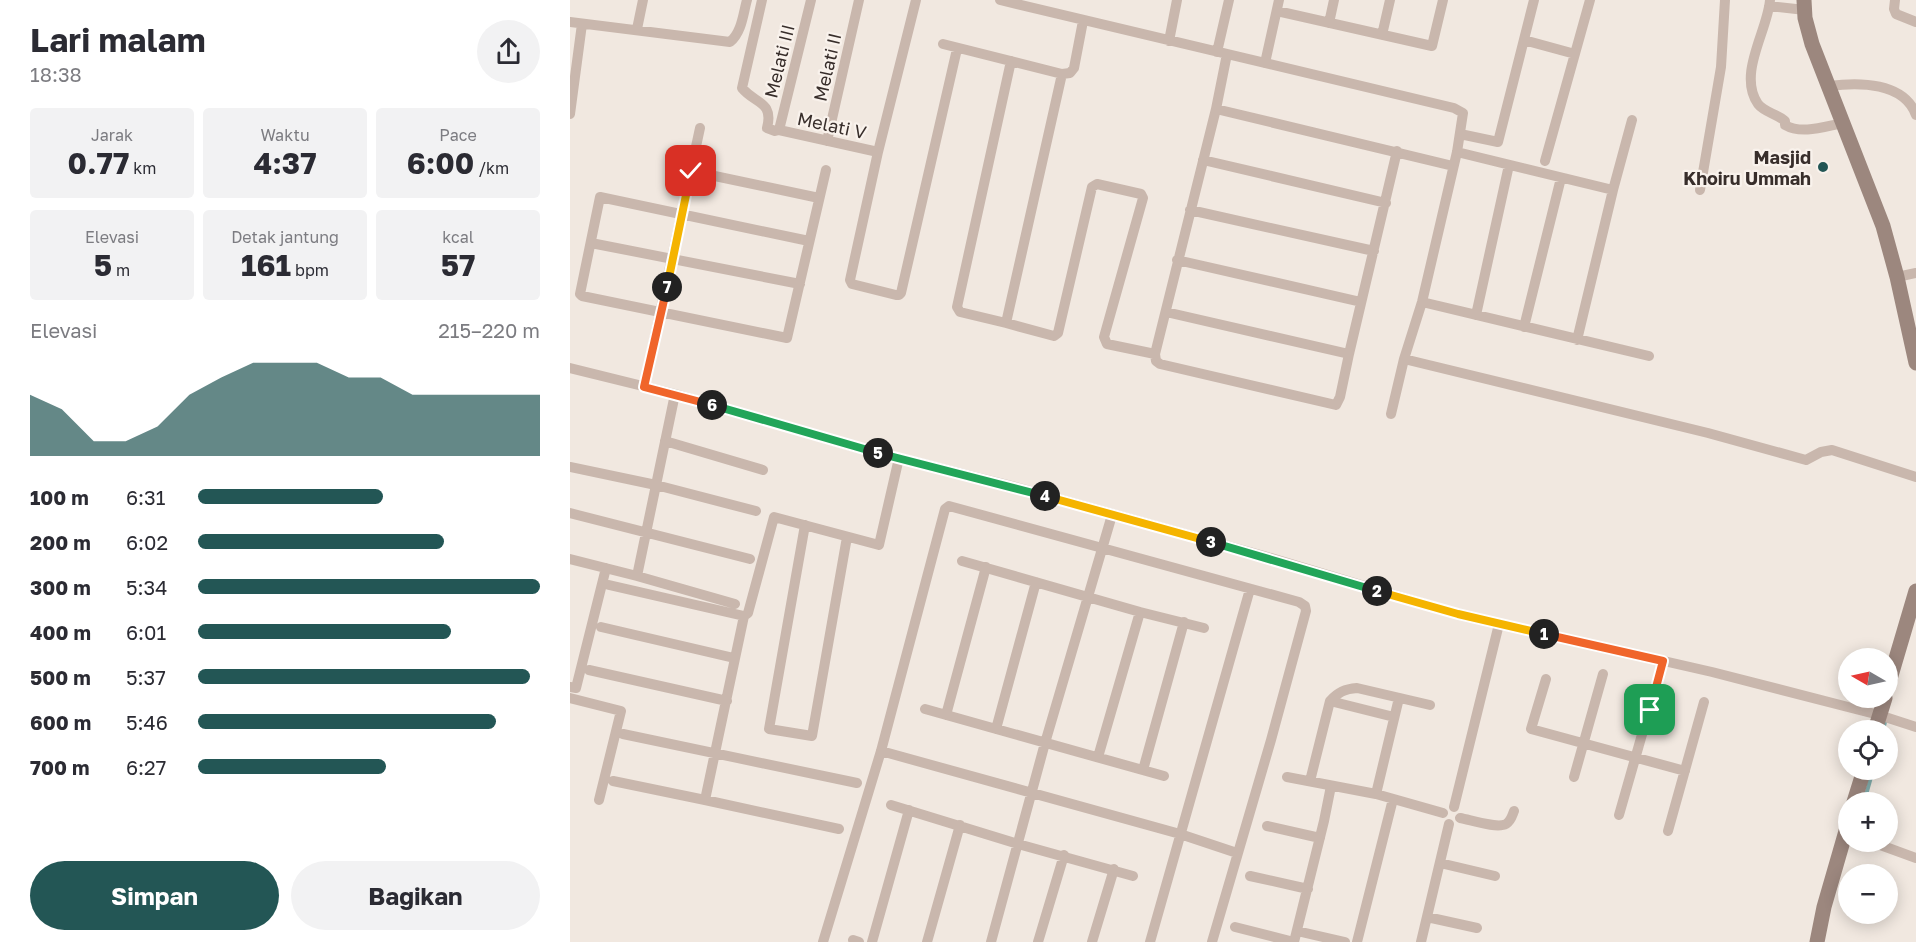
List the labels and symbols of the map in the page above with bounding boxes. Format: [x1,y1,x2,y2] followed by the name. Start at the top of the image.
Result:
[759,22,799,100] street label: Melati III
[808,31,846,103] street label: Melati II
[795,107,869,143] street label: Melati V
[665,145,716,196] pin
[1683,146,1811,189] place label: Masjid Khoiru Ummah
[1816,160,1830,174] marker: Masjid Khoiru Ummah
[652,272,682,302] pin: 7
[697,390,727,420] pin: 6
[863,438,893,468] pin: 5
[1030,481,1060,511] pin: 4
[1196,527,1226,557] pin: 3
[1362,576,1392,606] pin: 2
[1529,619,1559,649] pin: 1
[1838,648,1898,708] north arrow
[1624,684,1675,735] pin

